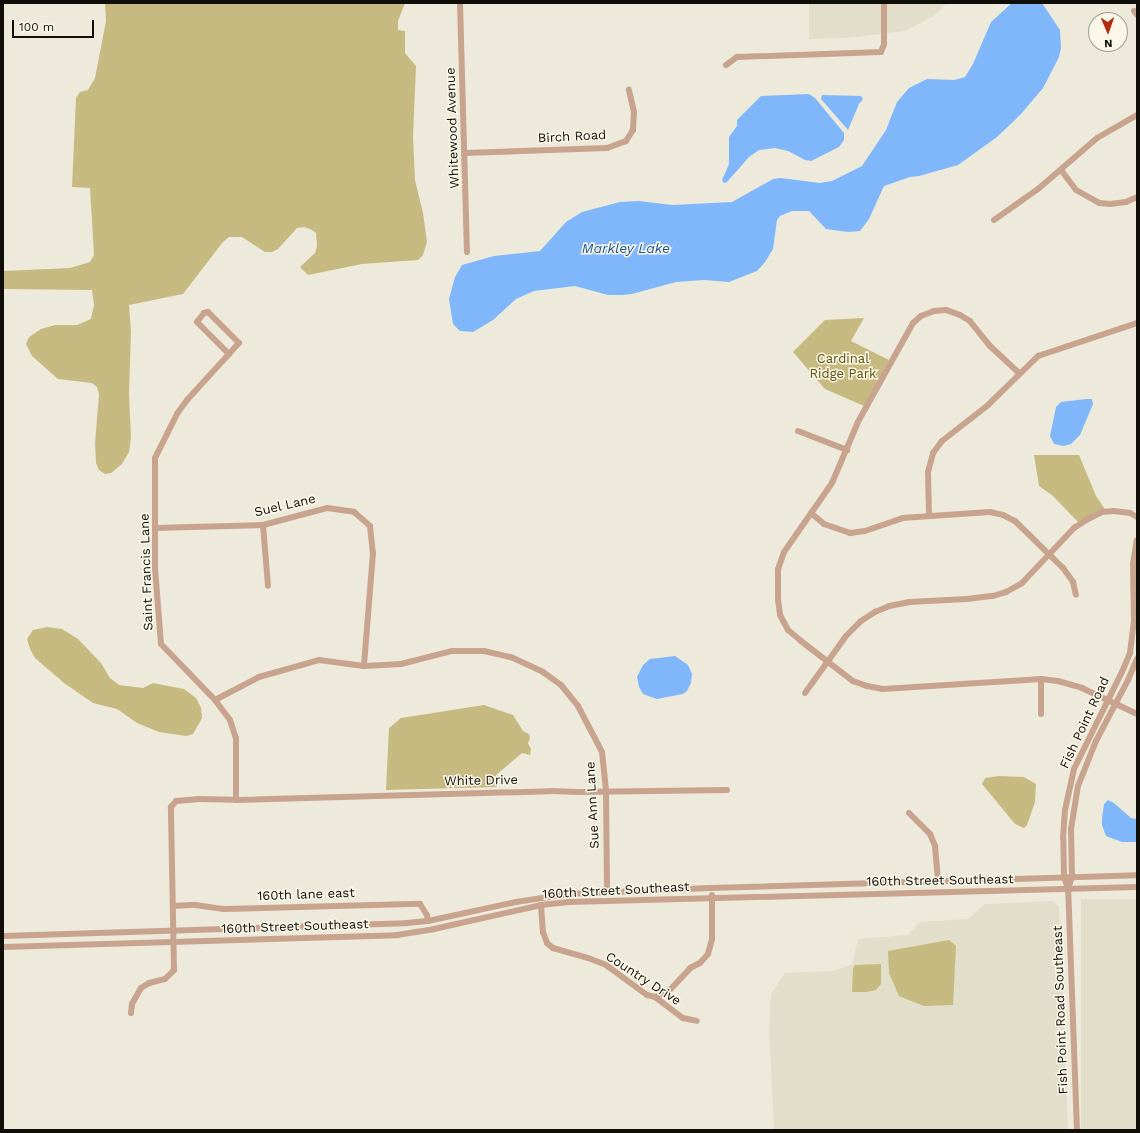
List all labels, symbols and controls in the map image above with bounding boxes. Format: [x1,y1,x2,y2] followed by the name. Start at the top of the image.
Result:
[14,12,96,38] scale bar
[1088,12,1128,52] north arrow
[19,20,54,34] text: 100 m
[1104,37,1113,50] text: N
[443,67,463,189] street label: Whitewood Avenue
[537,127,607,147] street label: Birch Road
[582,240,670,256] water label: Markley Lake
[809,352,877,383] park label: Cardinal Ridge Park
[253,491,317,521] street label: Suel Lane
[137,513,157,631] street label: Saint Francis Lane
[1057,675,1113,771] street label: Fish Point Road
[583,761,603,849] street label: Sue Ann Lane
[444,773,518,789] street label: White Drive
[866,872,1014,890] street label: 160th Street Southeast
[542,879,690,903] street label: 160th Street Southeast
[257,886,355,904] street label: 160th lane east
[221,917,369,937] street label: 160th Street Southeast
[1050,925,1072,1095] street label: Fish Point Road Southeast
[602,949,684,1009] street label: Country Drive

